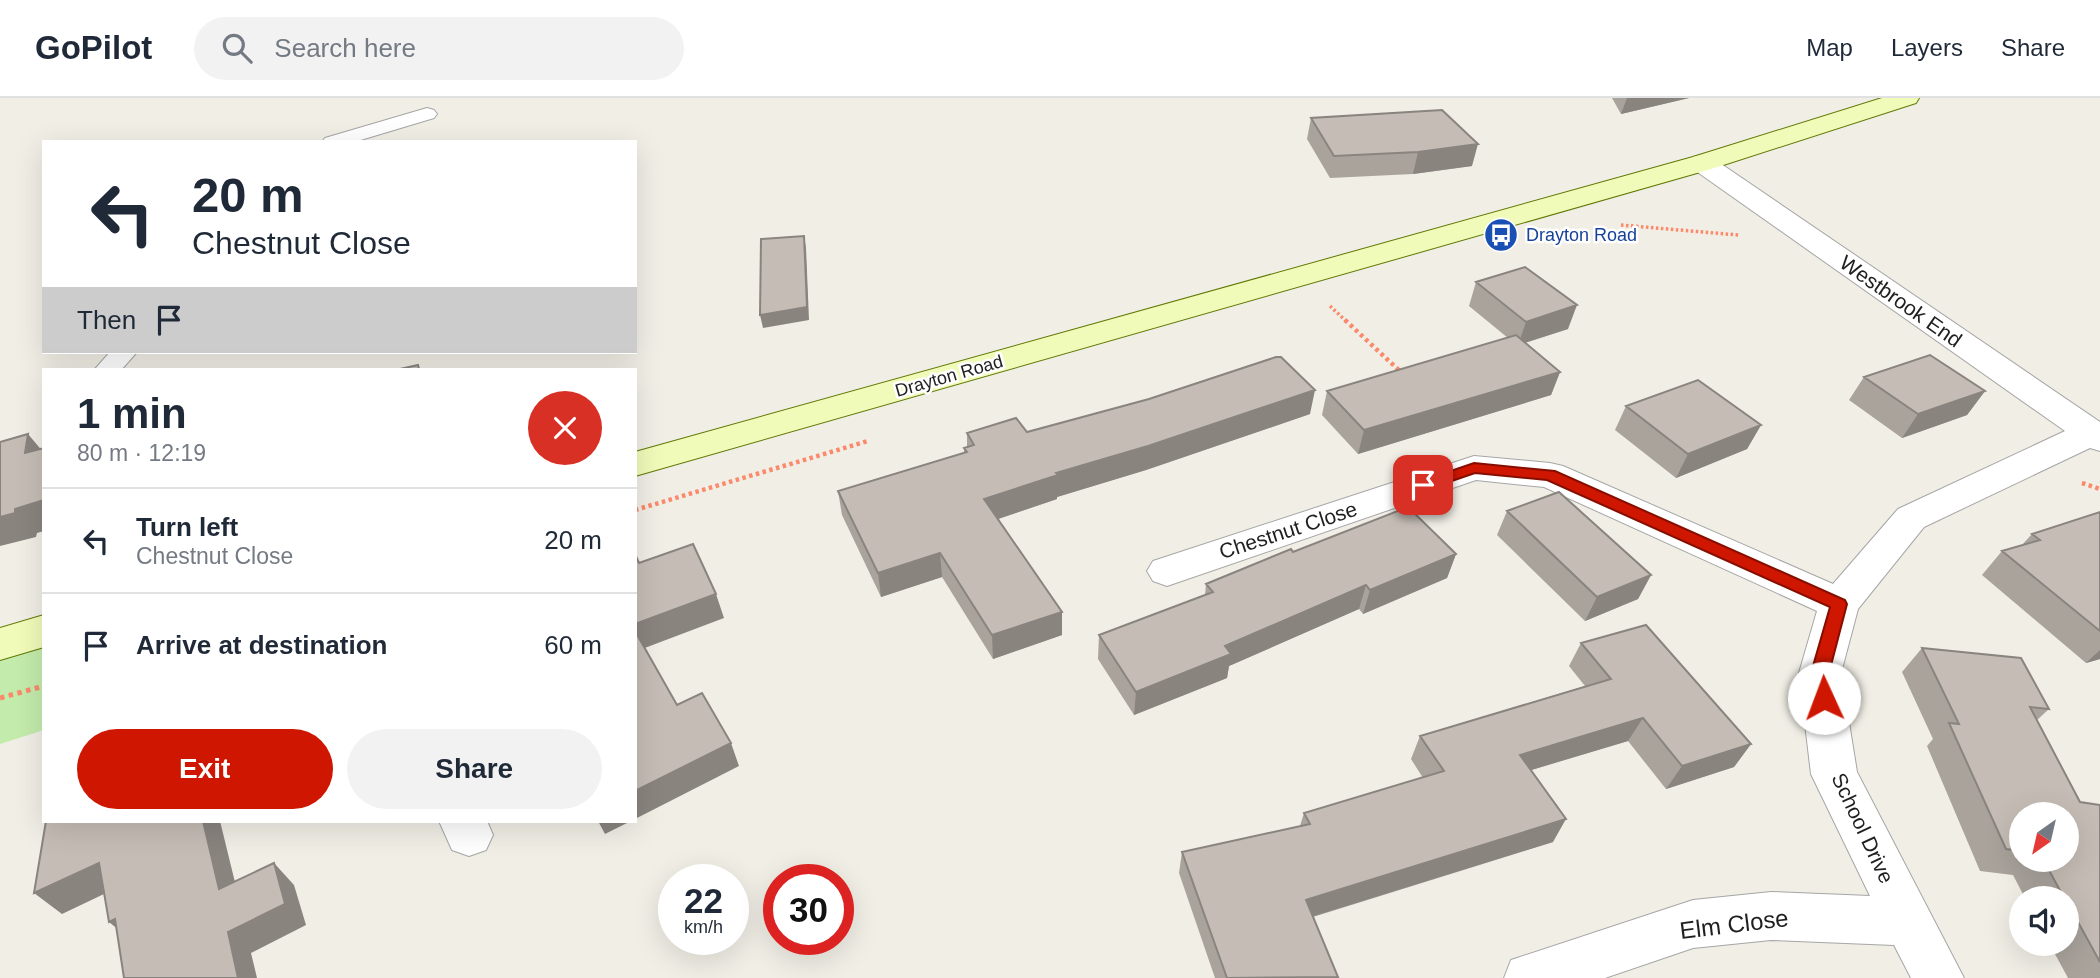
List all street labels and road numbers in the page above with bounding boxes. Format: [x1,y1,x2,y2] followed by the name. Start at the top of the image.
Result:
[1836,251,1966,351] street label: Westbrook End
[893,351,1005,401] street label: Drayton Road
[1216,497,1360,563] street label: Chestnut Close
[1827,769,1899,887] street label: School Drive
[1678,904,1790,944] street label: Elm Close

